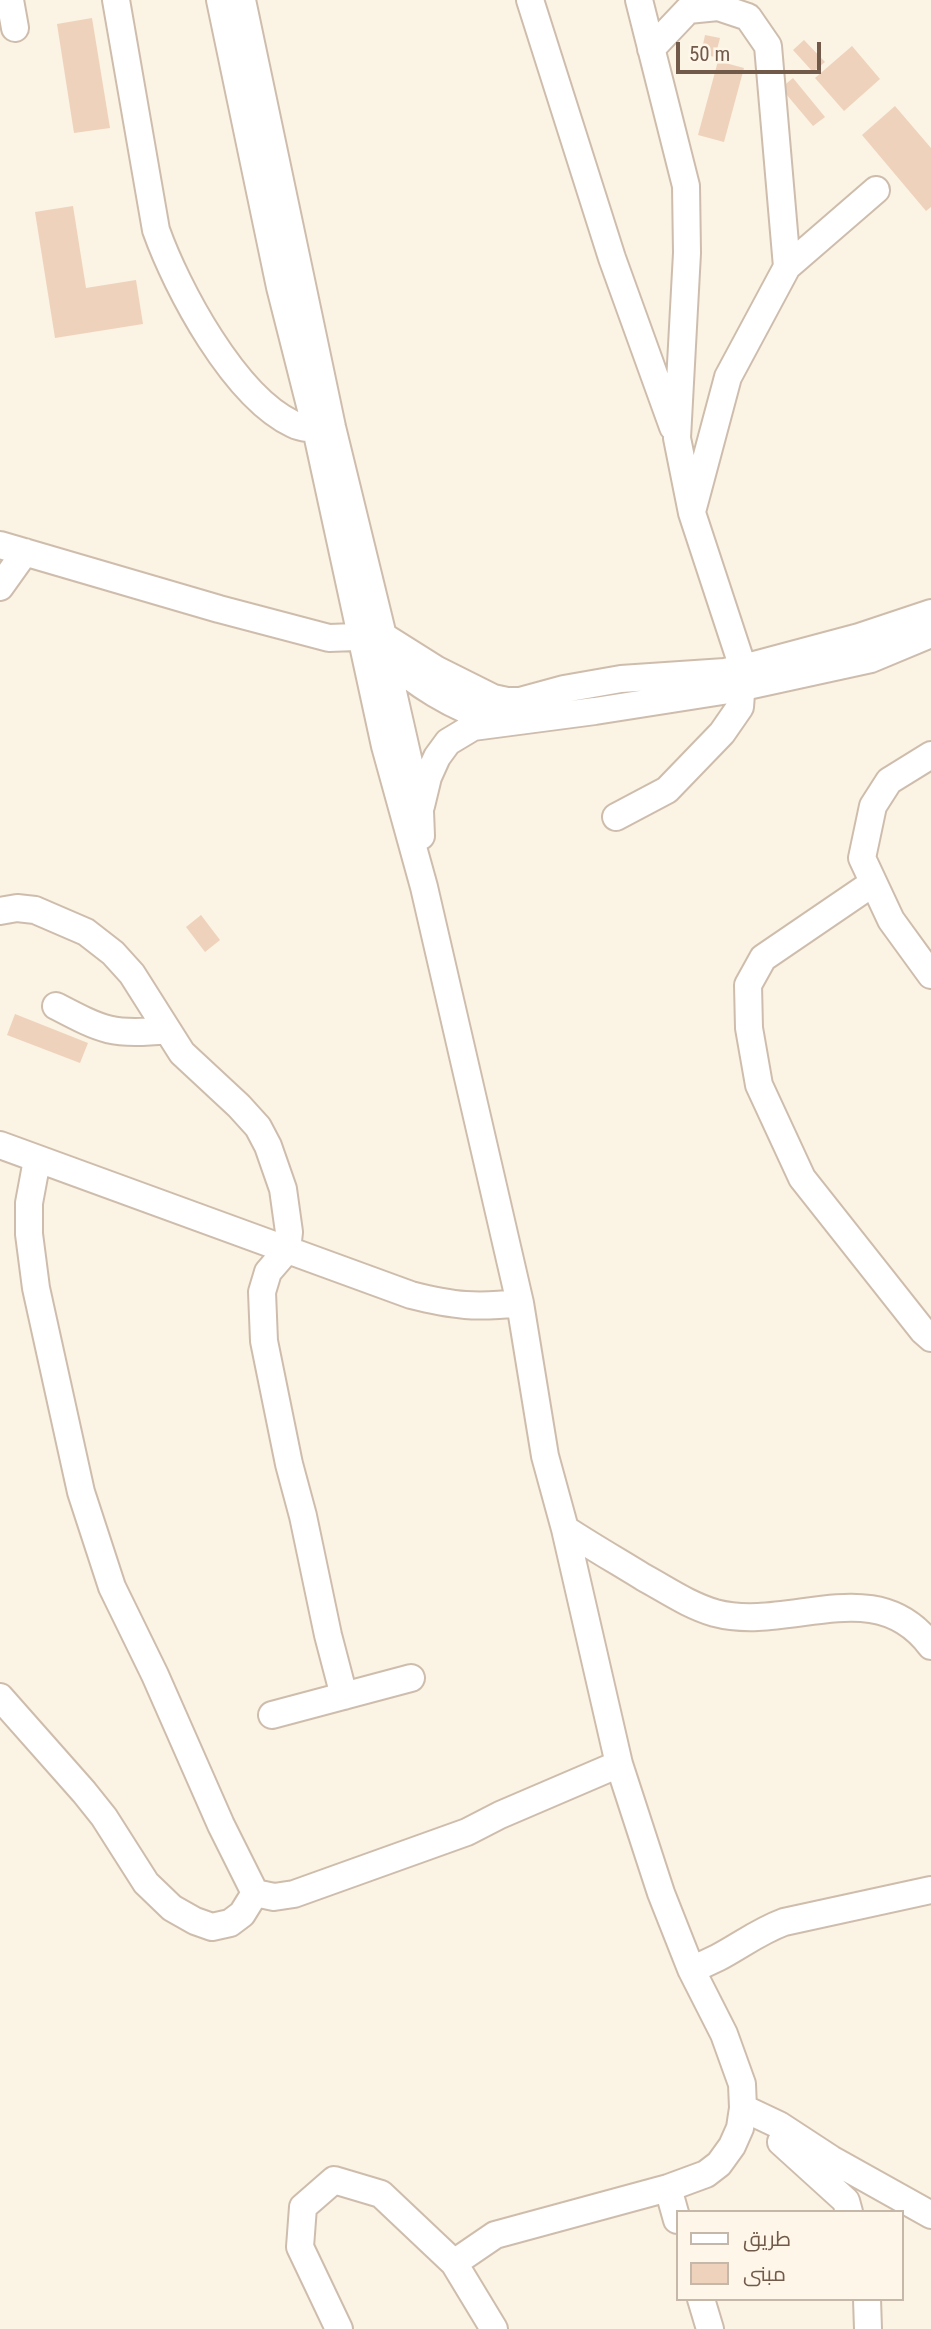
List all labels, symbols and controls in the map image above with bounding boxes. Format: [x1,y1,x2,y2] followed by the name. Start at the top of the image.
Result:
[679,28,824,72] scale bar
[689,42,730,66] text: 50 m
[676,2210,903,2301] legend
[743,2227,791,2251] text: طريق
[743,2262,786,2286] text: مبنى

